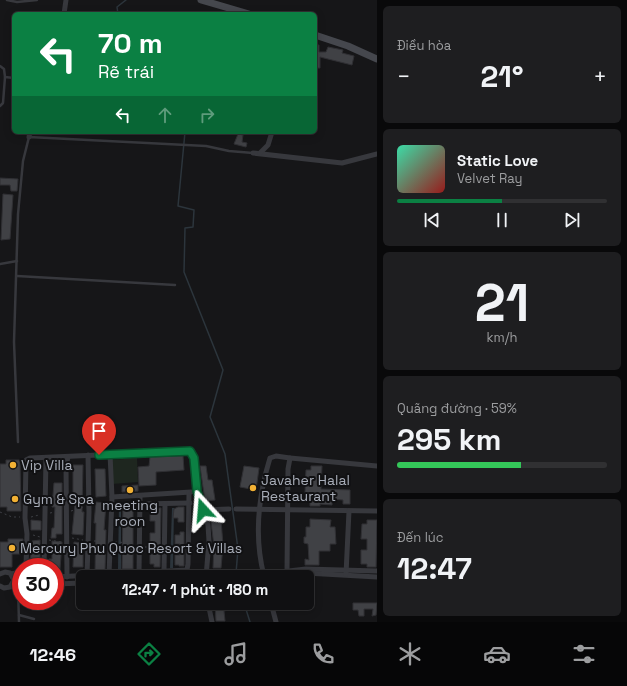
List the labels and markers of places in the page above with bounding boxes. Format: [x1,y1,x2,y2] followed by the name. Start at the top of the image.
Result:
[82,414,116,455] pin
[21,456,73,474] place label: Vip Villa
[8,460,18,470] marker: Vip Villa
[261,471,350,505] place label: Javaher Halal Restaurant
[248,483,258,493] marker: Javaher Halal Restaurant
[125,485,135,495] marker: meeting roon
[23,490,94,508] place label: Gym & Spa
[10,494,20,504] marker: Gym & Spa
[102,496,158,530] place label: meeting roon
[20,539,242,557] place label: Mercury Phu Quoc Resort & Villas
[7,543,17,553] marker: Mercury Phu Quoc Resort & Villas

